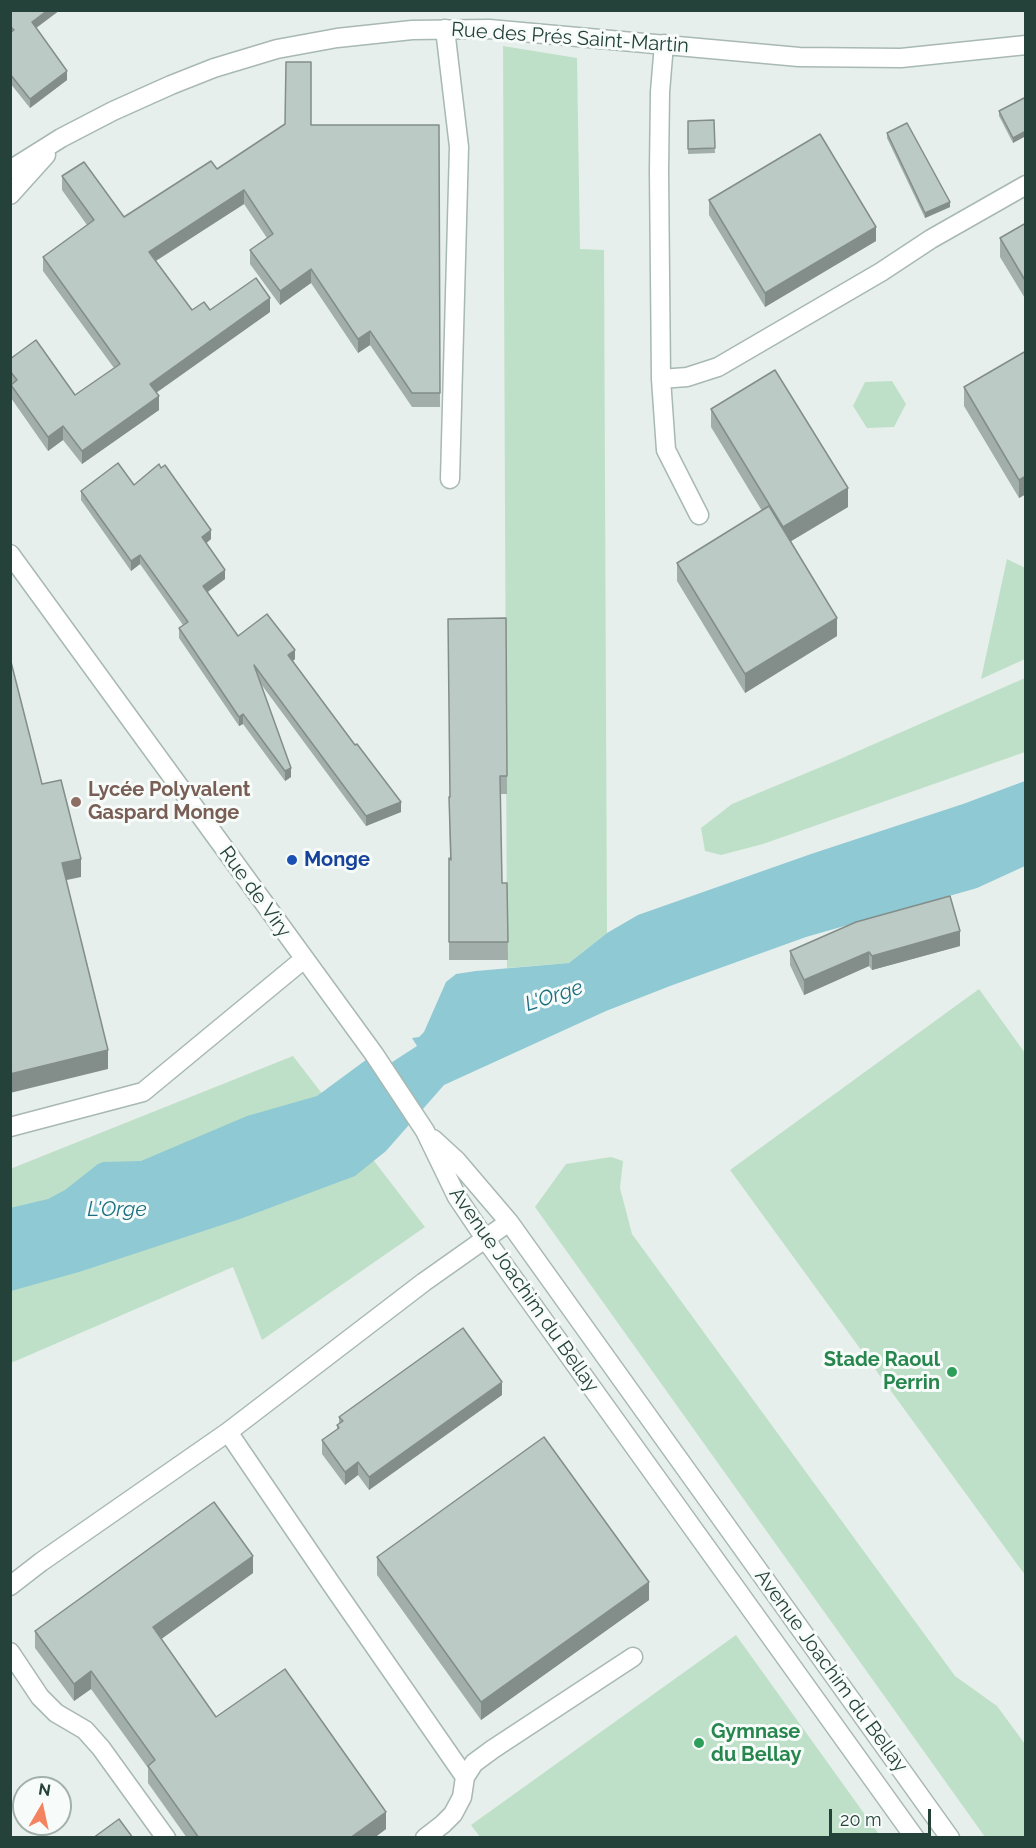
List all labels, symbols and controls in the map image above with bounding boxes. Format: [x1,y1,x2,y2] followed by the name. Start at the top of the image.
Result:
[450,18,690,58] street label: Rue des Prés Saint-Martin
[88,778,250,825] place label: Lycée Polyvalent Gaspard Monge
[69,795,83,809] marker: Lycée Polyvalent Gaspard Monge
[214,842,296,942] street label: Rue de Viry
[304,848,370,872] place label: Monge
[285,853,299,867] marker: Monge
[522,975,586,1017] water label: L'Orge
[444,1183,604,1397] street label: Avenue Joachim du Bellay
[87,1197,147,1223] water label: L'Orge
[824,1348,940,1395] place label: Stade Raoul Perrin
[945,1365,959,1379] marker: Stade Raoul Perrin
[749,1565,913,1777] street label: Avenue Joachim du Bellay
[711,1720,801,1767] place label: Gymnase du Bellay
[692,1736,706,1750] marker: Gymnase du Bellay
[12,1776,72,1836] north arrow
[37,1779,52,1800] text: N
[832,1797,934,1835] scale bar
[840,1809,882,1830] text: 20 m

